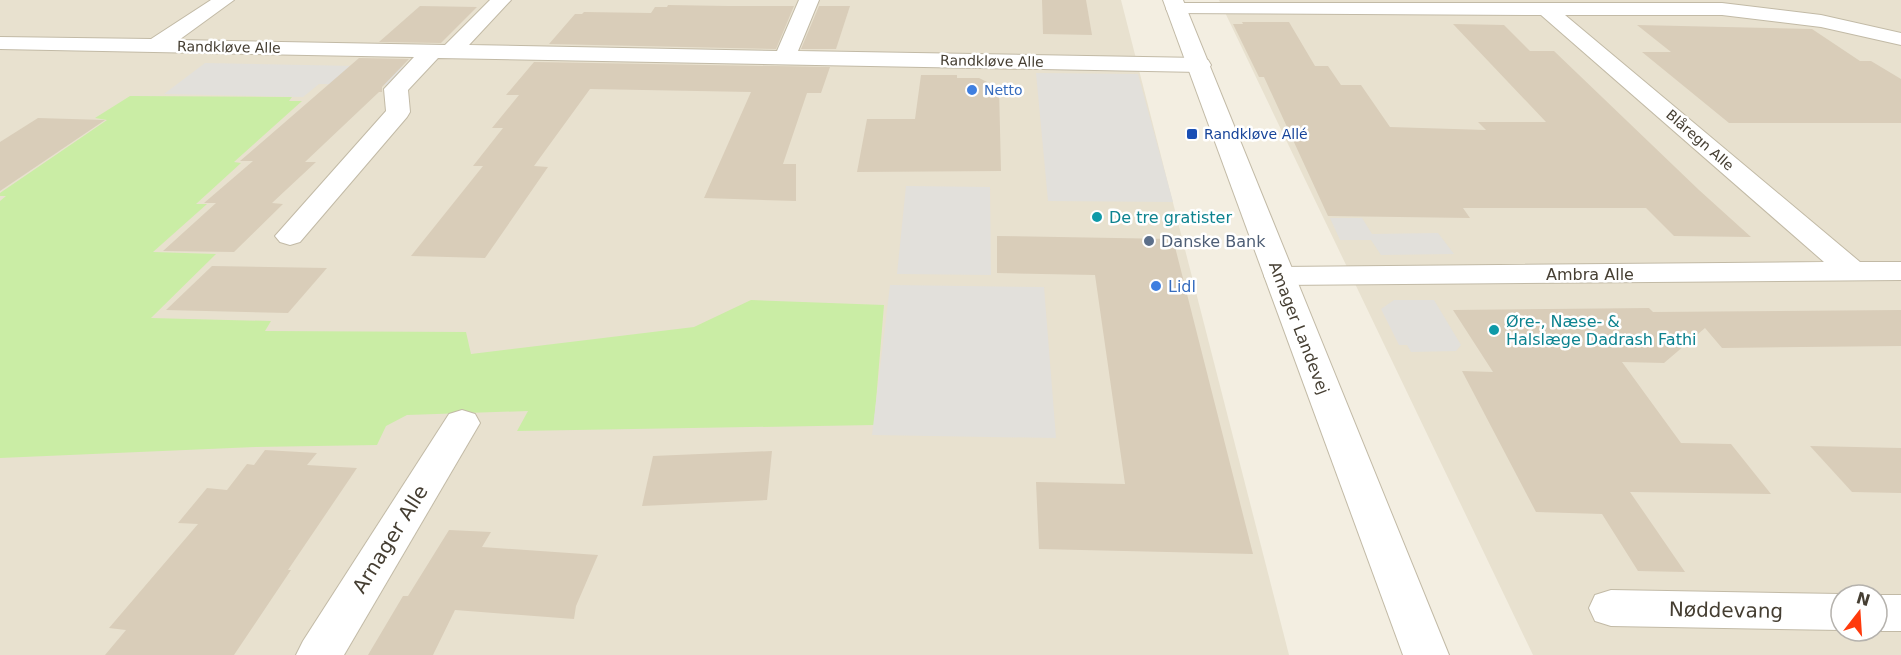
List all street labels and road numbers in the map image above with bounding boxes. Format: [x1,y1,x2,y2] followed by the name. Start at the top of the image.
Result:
[177,38,281,56] street label: Randkløve Alle
[940,52,1044,70] street label: Randkløve Alle
[1663,106,1737,174] street label: Blåregn Alle
[1265,259,1333,397] street label: Amager Landevej
[1546,265,1634,284] street label: Ambra Alle
[347,480,433,598] street label: Arnager Alle
[1669,597,1783,623] street label: Nøddevang

